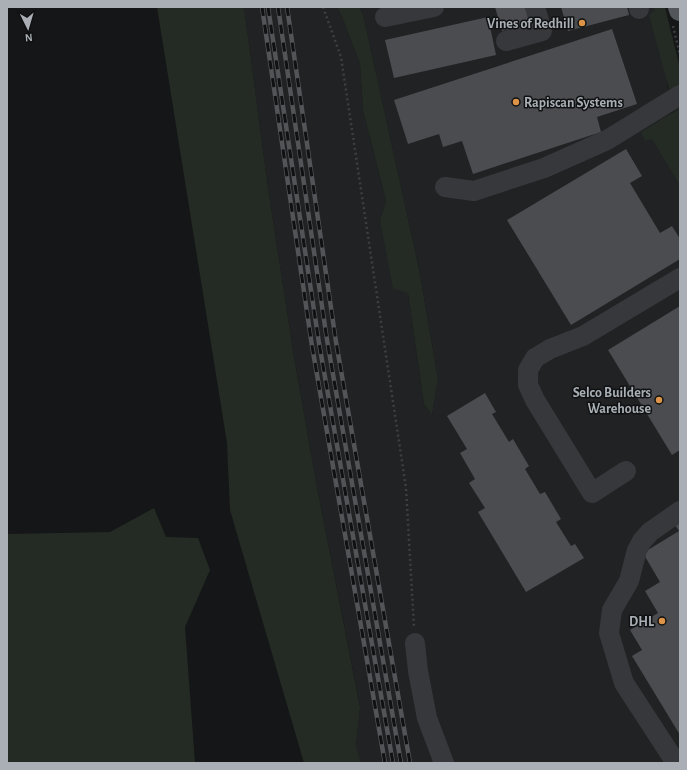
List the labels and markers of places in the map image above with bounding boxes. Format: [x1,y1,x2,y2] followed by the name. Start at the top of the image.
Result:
[487,17,574,31] place label: Vines of Redhill
[577,18,587,28] marker: Vines of Redhill
[524,96,623,110] place label: Rapiscan Systems
[511,97,521,107] marker: Rapiscan Systems
[573,386,651,416] place label: Selco Builders Warehouse
[654,395,664,405] marker: Selco Builders Warehouse
[629,615,655,629] place label: DHL
[657,616,667,626] marker: DHL

